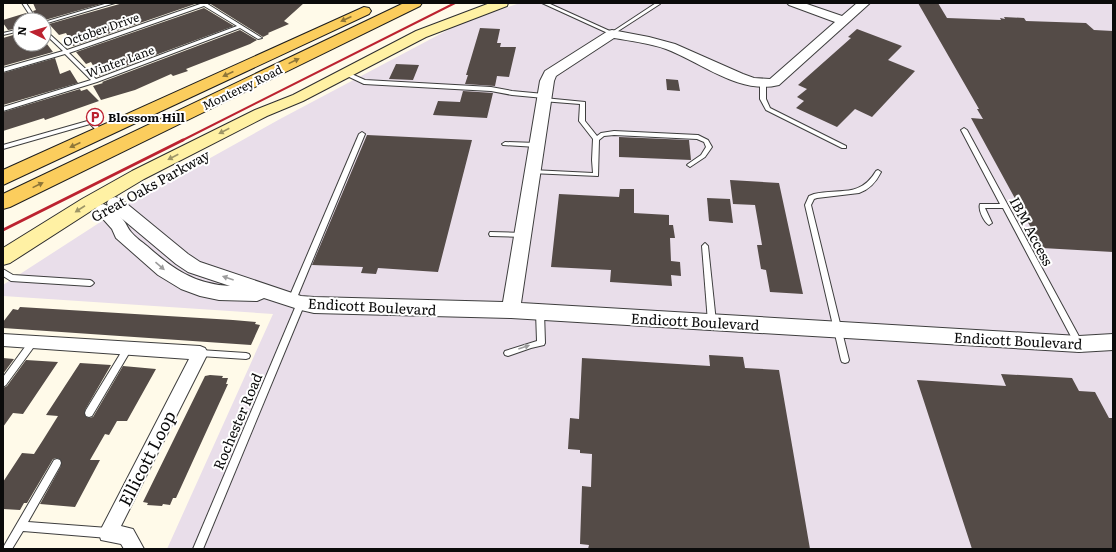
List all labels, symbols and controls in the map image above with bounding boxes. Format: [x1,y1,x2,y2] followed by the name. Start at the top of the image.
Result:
[60,8,142,50] street label: October Drive
[12,12,52,52] north arrow
[340,16,352,22] one-way arrow
[13,26,29,36] text: N
[83,40,157,82] street label: Winter Lane
[288,58,300,64] one-way arrow
[199,60,286,114] street label: Monterey Road
[222,71,234,77] one-way arrow
[85,107,105,127] parking icon: Blossom Hill
[108,108,185,126] place label: Blossom Hill
[218,128,230,135] one-way arrow
[70,142,81,148] one-way arrow
[87,144,214,226] street label: Great Oaks Parkway
[168,154,179,161] one-way arrow
[32,182,44,188] one-way arrow
[1005,193,1059,269] street label: IBM Access
[75,205,86,213] one-way arrow
[154,262,165,271] one-way arrow
[222,275,234,281] one-way arrow
[307,293,437,319] street label: Endicott Boulevard
[630,308,760,334] street label: Endicott Boulevard
[953,327,1083,353] street label: Endicott Boulevard
[519,344,531,350] one-way arrow
[208,369,267,472] street label: Rochester Road
[111,406,181,510] street label: Ellicott Loop

